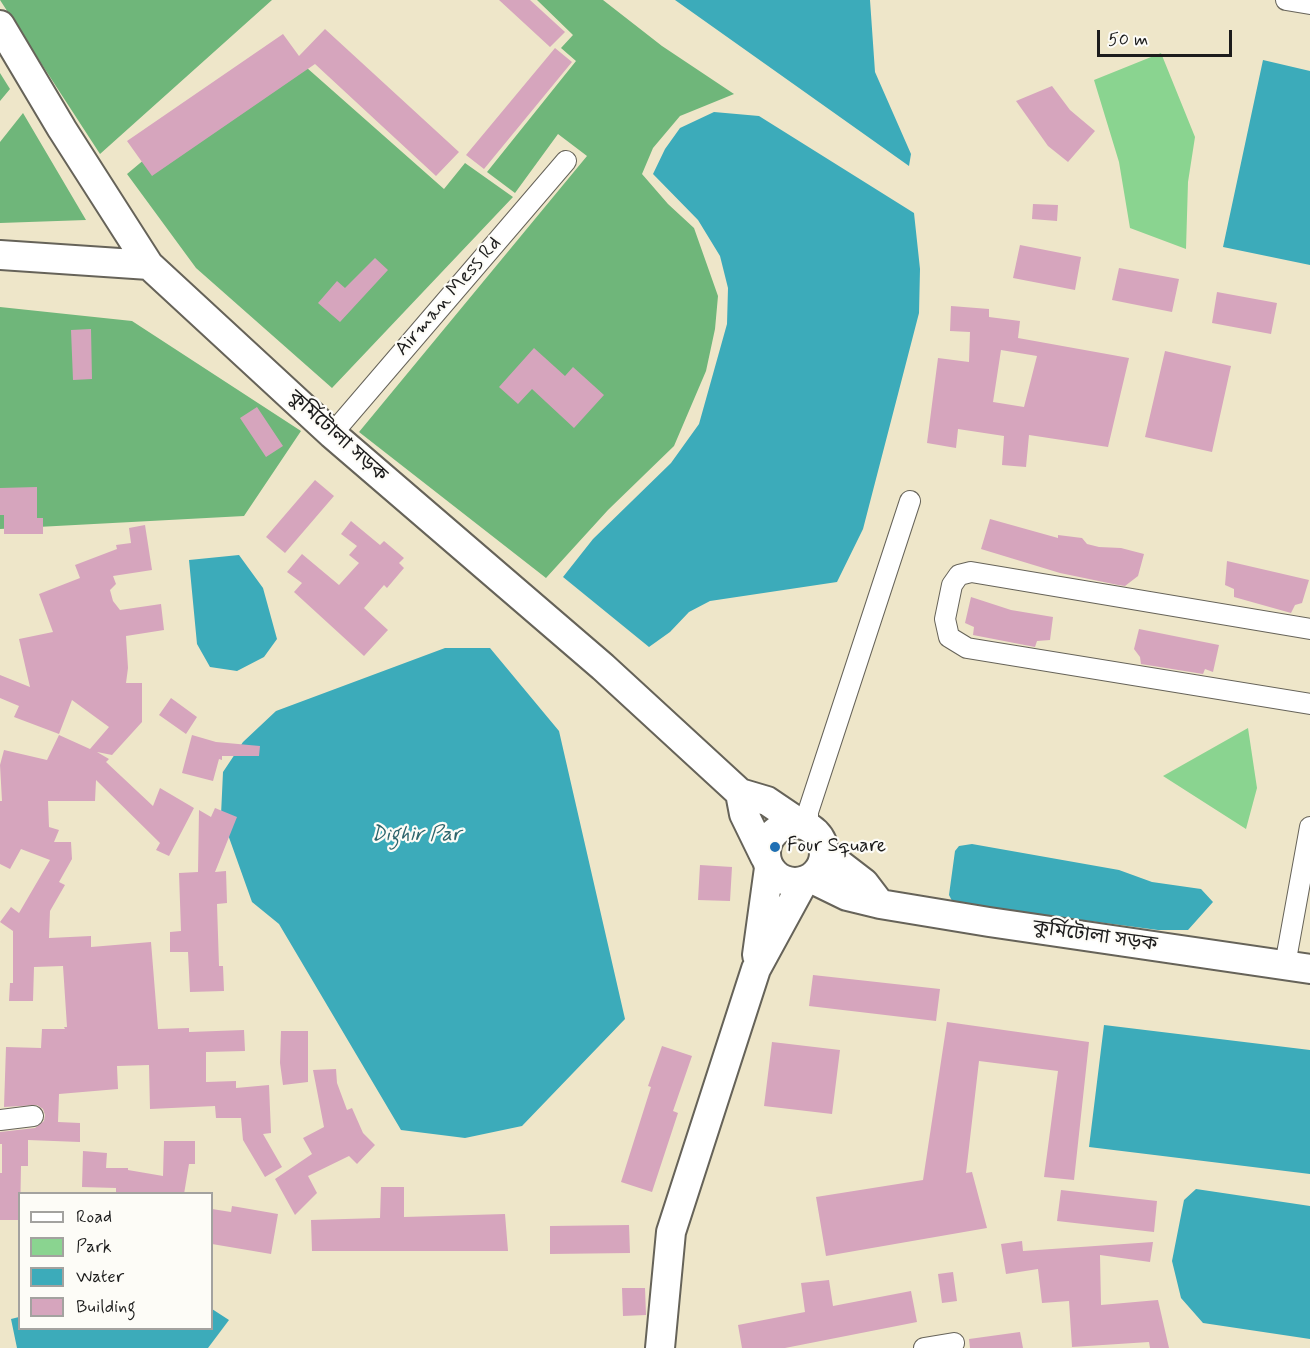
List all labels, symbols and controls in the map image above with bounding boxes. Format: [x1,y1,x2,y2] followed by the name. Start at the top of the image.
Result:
[1100,18,1235,56] scale bar
[1108,28,1148,52] text: 50 m
[391,233,507,361] street label: Airman Mess Rd
[282,386,392,488] street label: কুর্মিটোলা সড়ক
[371,823,461,849] water label: Dighir Par
[787,835,886,859] place label: Four Square
[768,840,782,854] marker: Four Square
[1031,916,1159,958] street label: কুর্মিটোলা সড়ক
[18,1192,213,1330] legend
[76,1205,112,1229] text: Road
[76,1235,112,1259] text: Park
[76,1265,124,1289] text: Water
[76,1295,136,1319] text: Building

